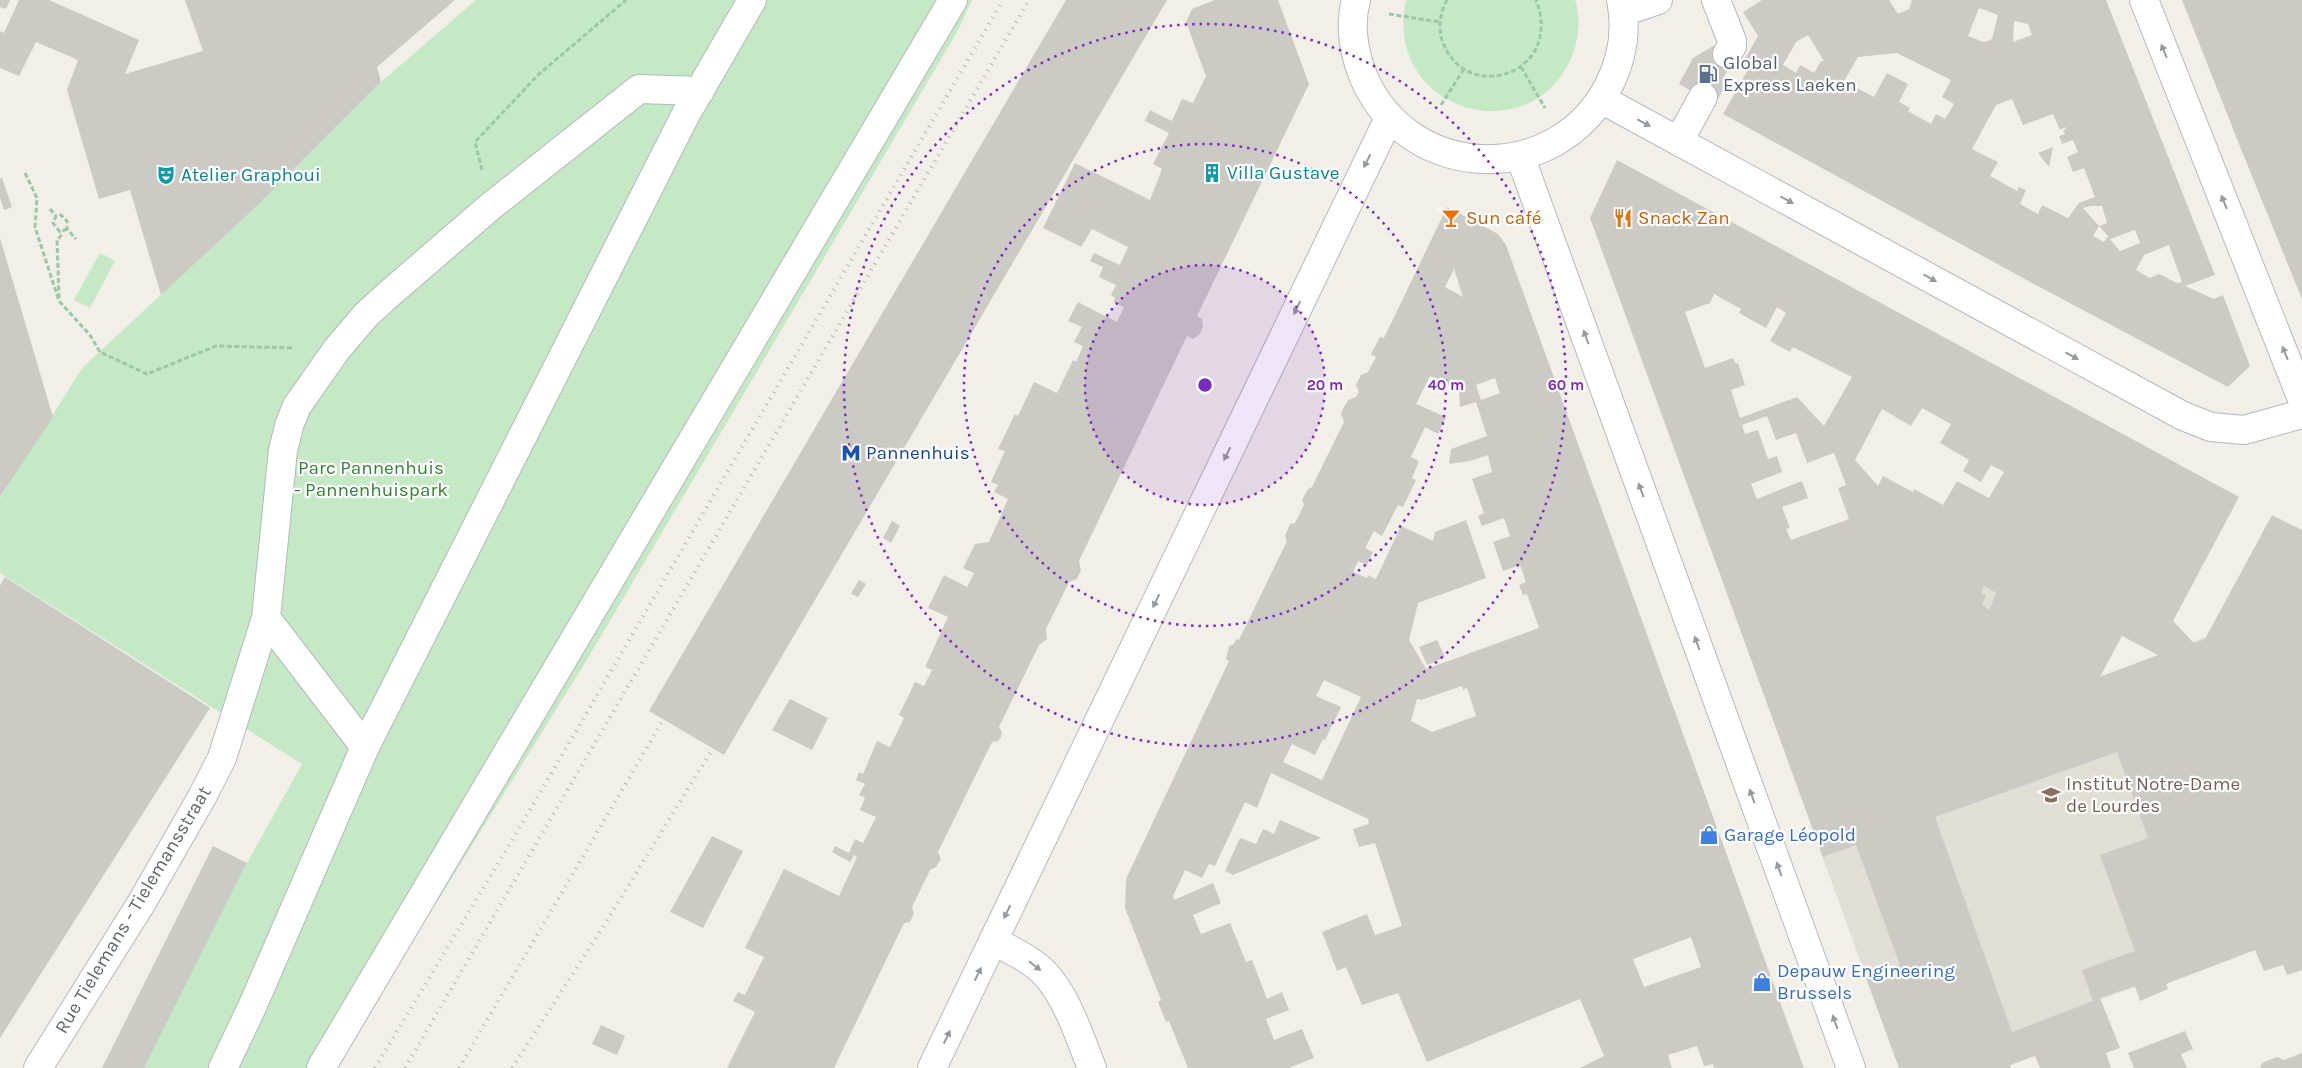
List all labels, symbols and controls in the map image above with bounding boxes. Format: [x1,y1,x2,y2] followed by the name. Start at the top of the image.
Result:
[2160,44,2168,59] one-way arrow
[1723,52,1857,96] place label: Global Express Laeken
[1697,63,1719,85] fuel station icon: Global Express Laeken
[1637,119,1651,127] one-way arrow
[1363,154,1371,168] one-way arrow
[1201,162,1223,184] building icon: Villa Gustave
[1227,162,1340,184] place label: Villa Gustave
[155,164,177,186] theatre icon: Atelier Graphoui
[181,164,321,186] place label: Atelier Graphoui
[2220,195,2228,210] one-way arrow
[1780,196,1794,205] one-way arrow
[1440,207,1462,229] bar icon: Sun café
[1466,207,1542,229] place label: Sun café
[1612,207,1634,229] restaurant icon: Snack Zan
[1638,207,1730,229] place label: Snack Zan
[1922,274,1937,282] one-way arrow
[1292,300,1301,315] one-way arrow
[1582,330,1589,345] one-way arrow
[2280,346,2288,361] one-way arrow
[2065,352,2080,360] one-way arrow
[1196,376,1214,394] centre of rings
[1307,376,1343,394] text: 20 m
[1428,376,1464,394] text: 40 m
[1548,376,1584,394] text: 60 m
[840,442,862,464] metro station icon: Pannenhuis
[866,442,970,464] place label: Pannenhuis
[1222,447,1230,461] one-way arrow
[294,457,448,501] park label: Parc Pannenhuis - Pannenhuispark
[1637,482,1645,497] one-way arrow
[1152,594,1160,608] one-way arrow
[1693,635,1701,650] one-way arrow
[2066,773,2240,817] place label: Institut Notre-Dame de Lourdes
[50,782,216,1038] street label: Rue Tielemans - Tielemansstraat
[2040,784,2062,806] school or university icon: Institut Notre-Dame de Lourdes
[1748,788,1755,803] one-way arrow
[1698,824,1720,846] shop icon: Garage Léopold
[1724,824,1856,846] place label: Garage Léopold
[1775,861,1783,876] one-way arrow
[1003,905,1011,919] one-way arrow
[1028,960,1041,971] one-way arrow
[1777,960,1955,1004] place label: Depauw Engineering Brussels
[974,966,982,981] one-way arrow
[1751,971,1773,993] shop icon: Depauw Engineering Brussels
[1831,1014,1839,1029] one-way arrow
[943,1030,951,1044] one-way arrow

